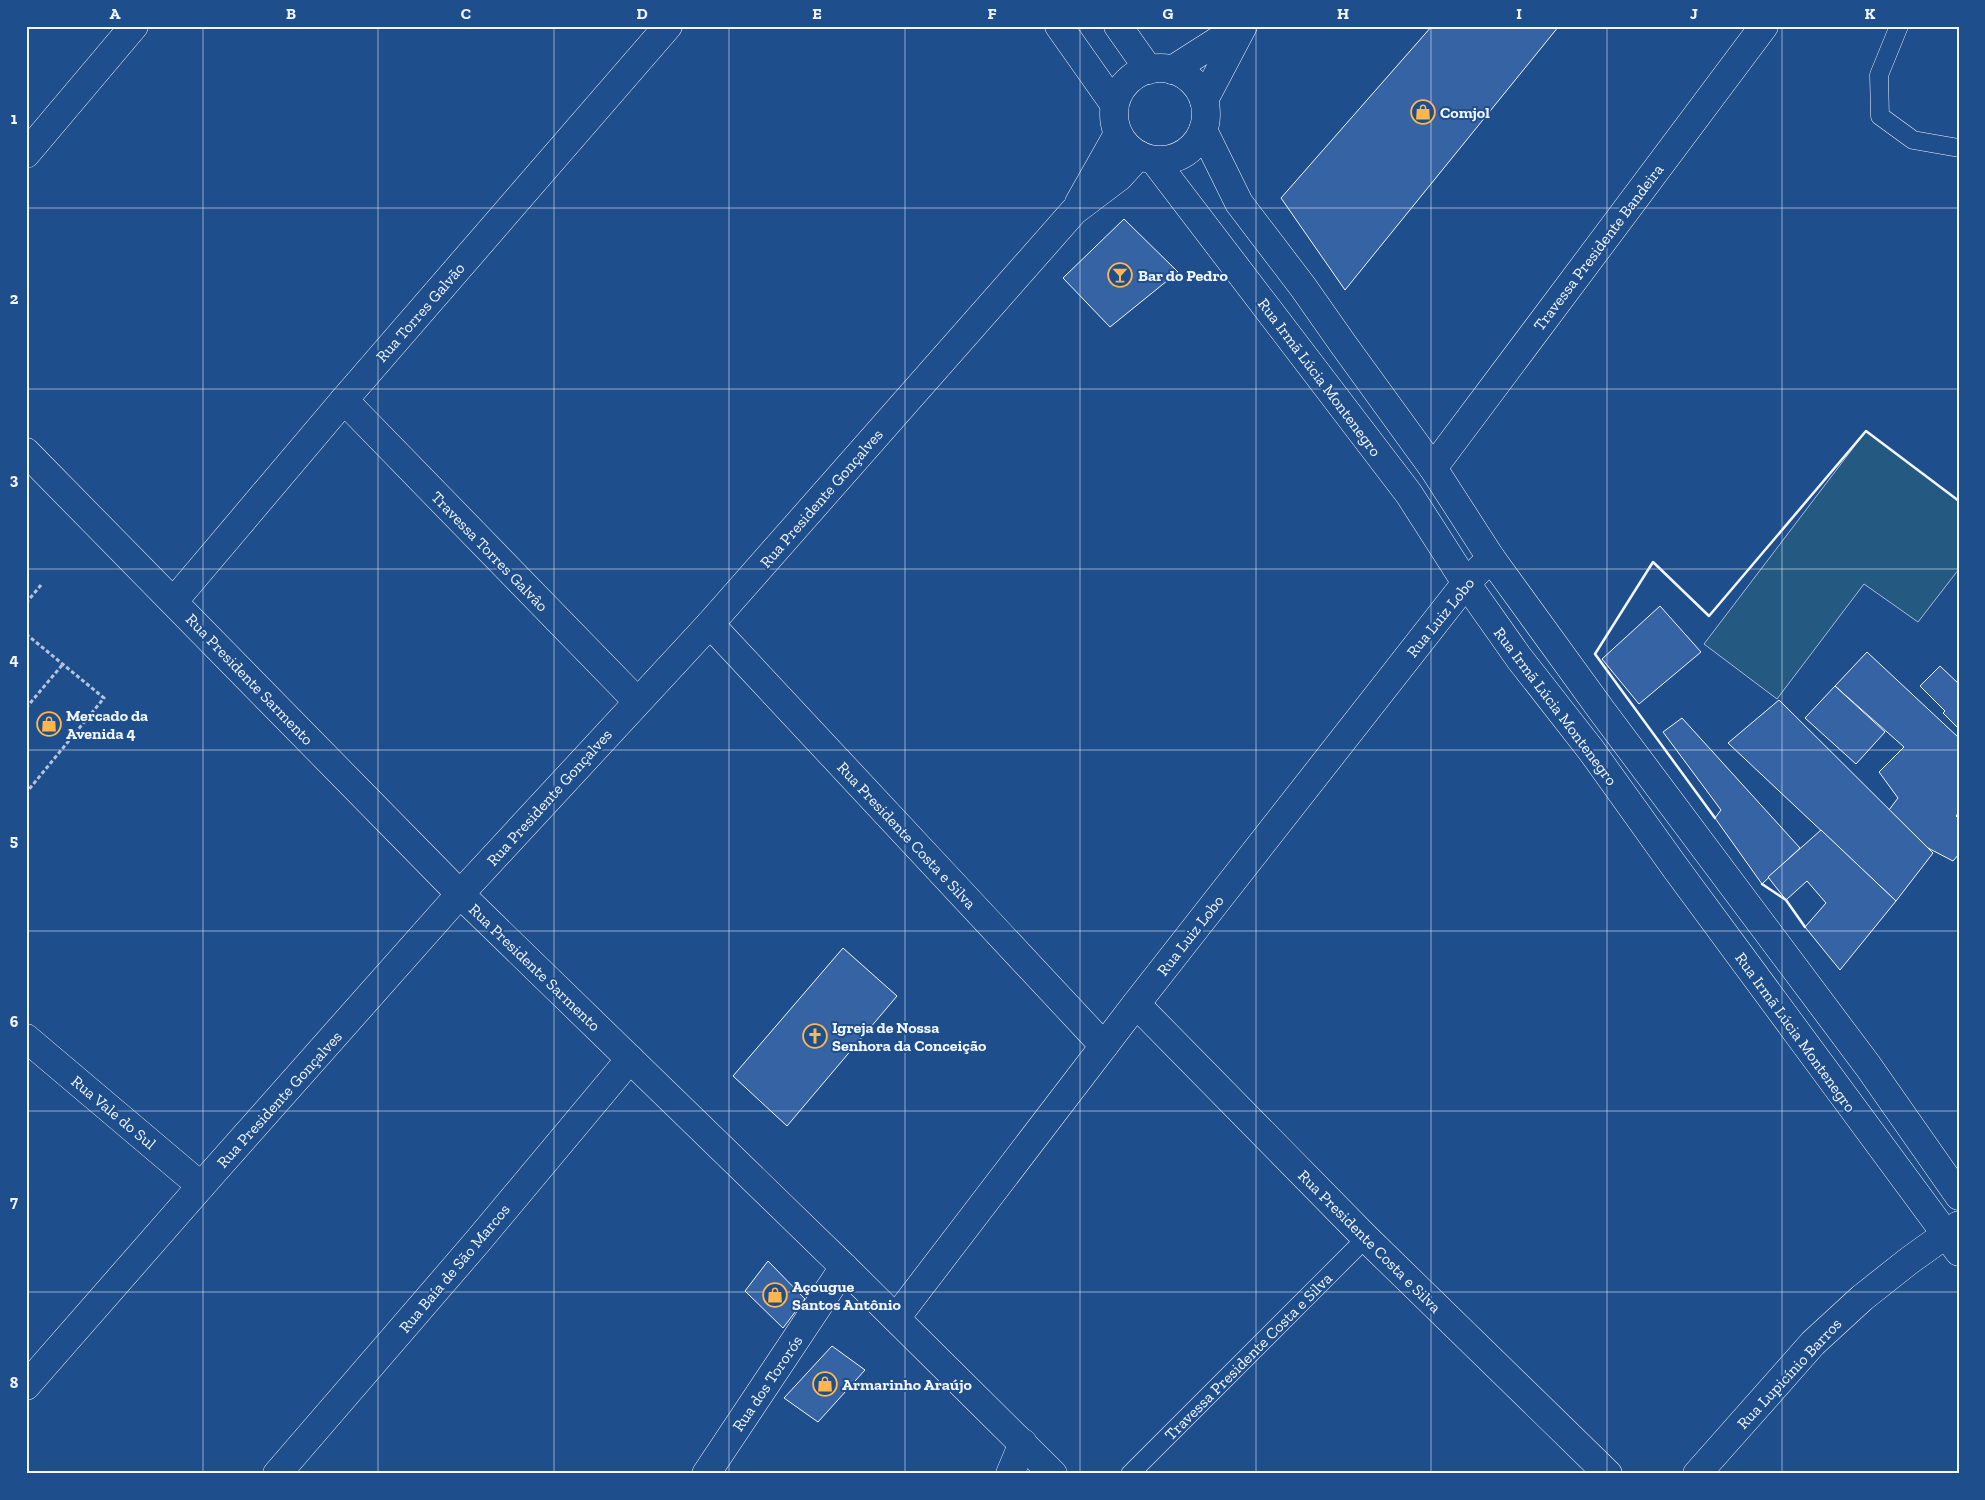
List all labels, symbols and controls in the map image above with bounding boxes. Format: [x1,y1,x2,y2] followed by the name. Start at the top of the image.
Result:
[110,4,121,23] text: A
[286,4,296,23] text: B
[461,4,471,23] text: C
[636,4,648,23] text: D
[812,4,822,23] text: E
[987,4,997,23] text: F
[1163,4,1174,23] text: G
[1337,4,1349,23] text: H
[1516,4,1522,23] text: I
[1690,4,1698,23] text: J
[1865,4,1876,23] text: K
[1410,99,1436,125] shop icon: Comjol
[1440,103,1490,122] place label: Comjol
[11,109,18,128] text: 1
[1529,160,1667,334] street label: Travessa Presidente Bandeira
[372,259,469,366] street label: Rua Torres Galvão
[1107,262,1133,288] bar icon: Bar do Pedro
[1138,266,1229,285] place label: Bar do Pedro
[10,289,19,308] text: 2
[1254,295,1385,460] street label: Rua Irmã Lúcia Montenegro
[756,425,887,572] street label: Rua Presidente Gonçalves
[10,470,19,489] text: 3
[427,487,552,615] street label: Travessa Torres Galvâo
[1402,574,1478,661] street label: Rua Luiz Lobo
[182,610,317,749] street label: Rua Presidente Sarmento
[1490,624,1621,789] street label: Rua Irmã Lúcia Montenegro
[9,650,19,669] text: 4
[66,706,148,743] place label: Mercado da Avenida 4
[36,711,62,737] shop icon: Mercado da Avenida 4
[483,725,616,870] street label: Rua Presidente Gonçalves
[833,758,980,913] street label: Rua Presidente Costa e Silva
[10,831,18,850] text: 5
[1153,891,1228,979] street label: Rua Luiz Lobo
[465,900,604,1035] street label: Rua Presidente Sarmento
[1731,949,1860,1116] street label: Rua Irmã Lúcia Montenegro
[10,1012,19,1031] text: 6
[832,1018,987,1055] place label: Igreja de Nossa Senhora da Conceição
[802,1023,828,1049] church icon: Igreja de Nossa Senhora da Conceição
[213,1027,346,1172] street label: Rua Presidente Gonçalves
[68,1072,160,1153] street label: Rua Vale do Sul
[1294,1166,1445,1317] street label: Rua Presidente Costa e Silva
[10,1192,18,1211] text: 7
[395,1200,514,1337] street label: Rua Baía de São Marcos
[1161,1268,1336,1444] street label: Travessa Presidente Costa e Silva
[792,1277,902,1314] place label: Açougue Santos Antônio
[762,1282,788,1308] shop icon: Açougue Santos Antônio
[1733,1314,1846,1433] street label: Rua Lupicínio Barros
[728,1332,806,1435] street label: Rua dos Tororós
[812,1371,838,1397] shop icon: Armarinho Araújo
[10,1373,19,1392] text: 8
[842,1375,972,1394] place label: Armarinho Araújo

